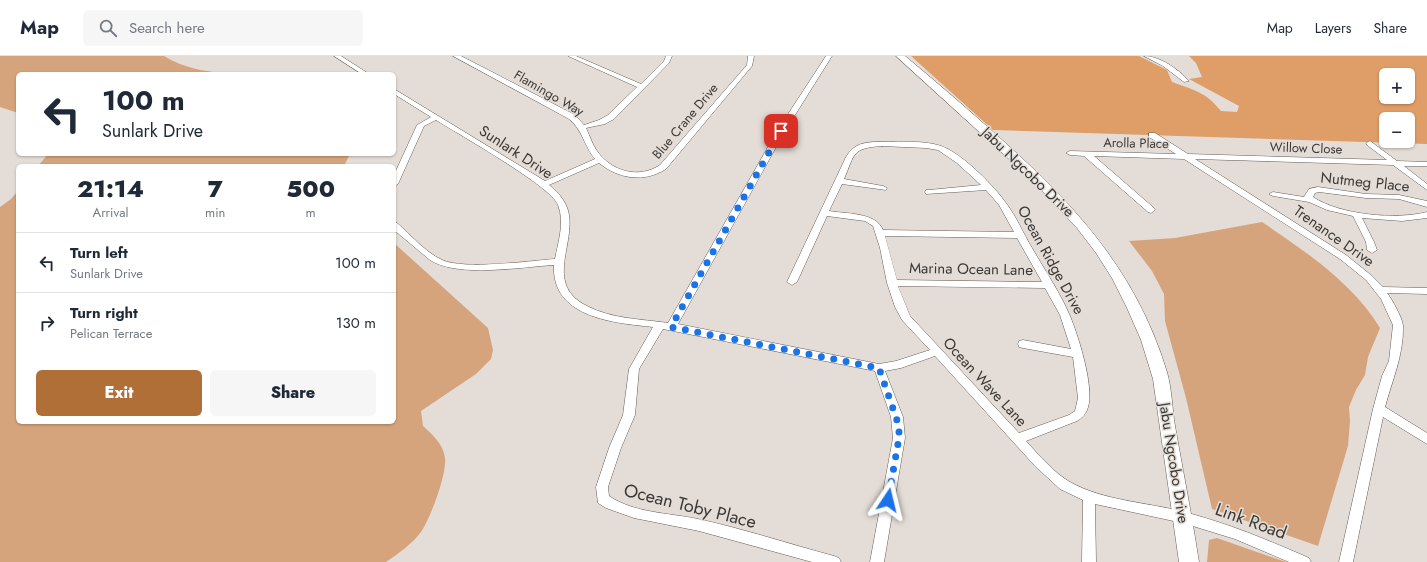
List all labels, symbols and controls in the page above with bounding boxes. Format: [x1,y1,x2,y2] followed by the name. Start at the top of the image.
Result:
[83,10,363,46] search box
[20,14,59,41] text: Map
[97,17,119,39] icon: search
[129,17,205,39] text: Search here
[1267,18,1293,38] text: Map
[1315,18,1351,38] text: Layers
[1373,18,1407,38] text: Share
[510,65,588,121] street label: Flamingo Way
[1379,68,1415,148] map controls
[1379,68,1415,104] button: +
[648,79,723,163] street label: Blue Crane Drive
[102,80,185,121] text: 100 m
[36,88,88,140] icon: left
[1379,112,1415,148] button: −
[764,114,798,148] pin
[102,118,203,144] text: Sunlark Drive
[475,120,558,184] street label: Sunlark Drive
[770,120,792,142] icon: arrive
[975,120,1080,222] street label: Jabu Ngcobo Drive
[1103,133,1169,153] street label: Arolla Place
[1269,137,1343,159] street label: Willow Close
[1319,166,1411,198] street label: Nutmeg Place
[77,171,144,206] text: 21:14
[208,171,223,206] text: 7
[286,171,335,206] text: 500
[1289,200,1379,272] street label: Trenance Drive
[1012,202,1090,319] street label: Ocean Ridge Drive
[93,203,128,222] text: Arrival
[205,203,225,222] text: min
[306,203,316,222] text: m
[70,242,128,264] text: Turn left
[36,252,58,274] icon: left
[335,252,376,274] text: 100 m
[909,257,1033,281] street label: Marina Ocean Lane
[70,264,143,283] text: Sunlark Drive
[70,302,138,324] text: Turn right
[36,312,58,334] icon: right
[336,312,376,334] text: 130 m
[70,324,153,343] text: Pelican Terrace
[938,332,1032,432] street label: Ocean Wave Lane
[36,370,202,416] button: Exit
[210,370,376,416] button: Share
[1153,399,1194,525] street label: Jabu Ngcobo Drive
[621,477,759,535] street label: Ocean Toby Place
[867,479,909,521] position arrow
[1212,496,1290,546] street label: Link Road

